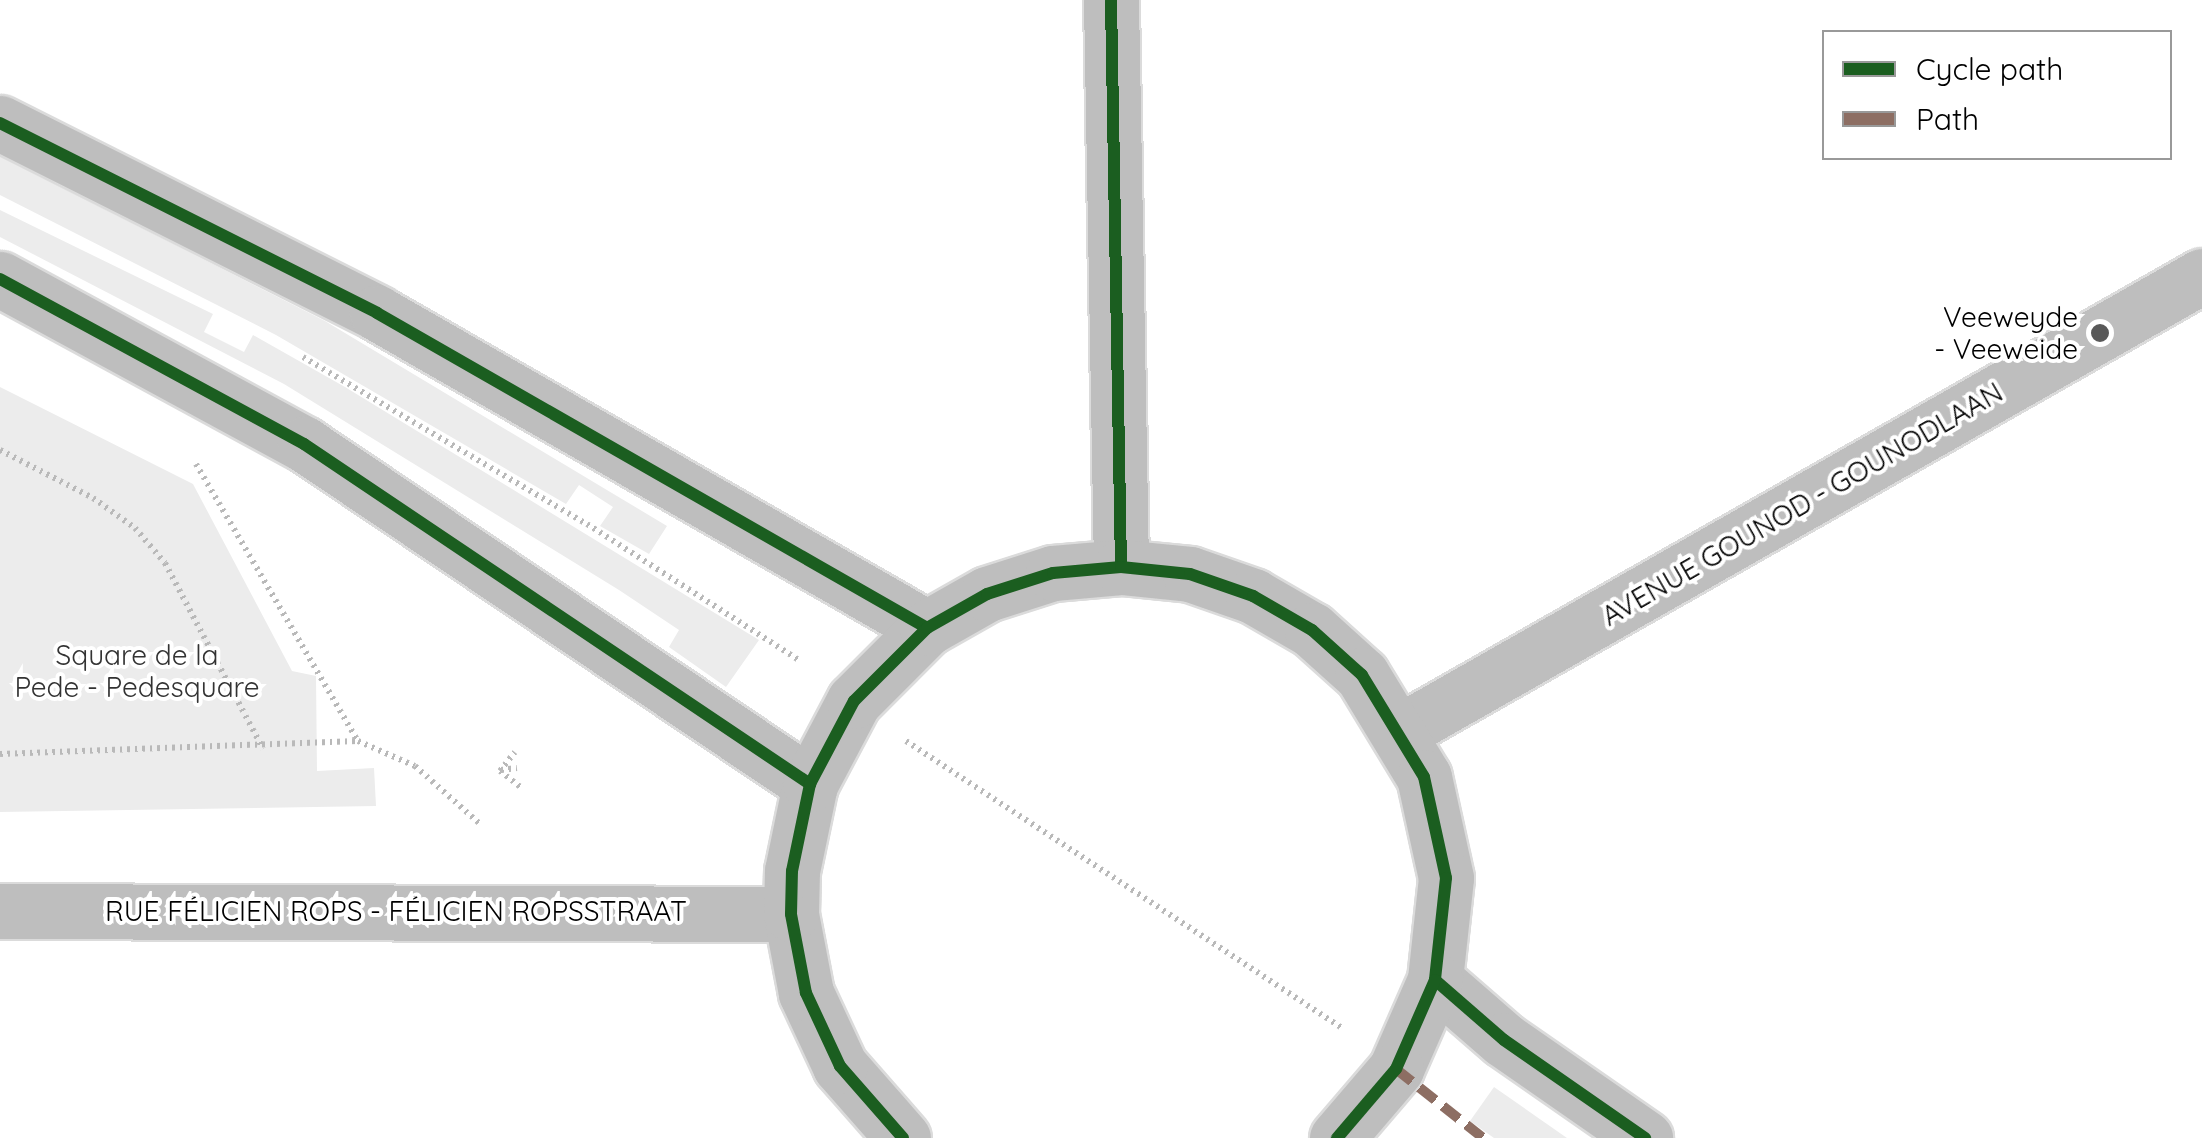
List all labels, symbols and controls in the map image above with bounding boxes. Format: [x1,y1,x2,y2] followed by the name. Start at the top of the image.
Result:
[1822,30,2172,160] legend
[1916,50,2063,88] text: Cycle path
[1916,100,1979,138] text: Path
[1934,300,2078,366] place label: Veeweyde - Veeweide
[2087,320,2113,346] marker: Veeweyde - Veeweide
[1596,375,2008,633] street label: AVENUE GOUNOD - GOUNODLAAN
[14,638,260,704] park label: Square de la Pede - Pedesquare
[105,894,687,928] street label: RUE FÉLICIEN ROPS - FÉLICIEN ROPSSTRAAT

